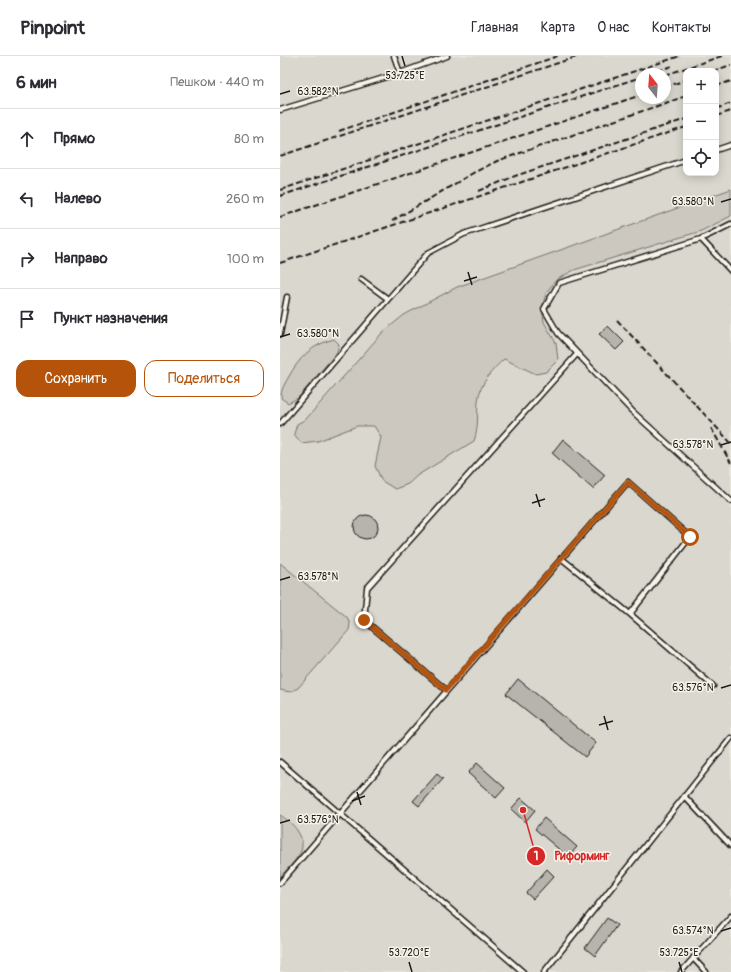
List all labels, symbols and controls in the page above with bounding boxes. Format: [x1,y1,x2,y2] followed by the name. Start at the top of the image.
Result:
[20,16,85,40] text: Pinpoint
[471,19,518,36] text: Главная
[540,19,575,36] text: Карта
[597,19,630,36] text: О нас
[652,19,711,36] text: Контакты
[635,68,671,104] north arrow
[683,68,719,176] map controls
[683,68,719,104] button: +
[385,70,425,82] text: 53.725°E
[16,72,57,93] text: 6 мин
[170,74,264,90] text: Пешком · 440 m
[298,86,339,98] text: 63.582°N
[683,104,719,140] button: −
[16,128,38,150] icon: ahead
[54,129,95,148] text: Прямо
[234,131,264,147] text: 80 m
[683,140,719,176] button: locate
[16,188,38,210] icon: left
[54,189,101,208] text: Налево
[226,191,264,207] text: 260 m
[672,196,714,208] text: 63.580°N
[16,248,38,270] icon: right
[54,249,108,268] text: Направо
[227,251,264,267] text: 100 m
[16,308,38,330] icon: arrive
[54,309,168,328] text: Пункт назначения
[297,328,339,340] text: 63.580°N
[16,360,136,397] button: Сохранить
[144,360,264,397] button: Поделиться
[673,439,713,451] text: 63.578°N
[681,528,699,546] route start
[298,571,338,583] text: 63.578°N
[355,611,373,629] route end
[672,682,714,694] text: 63.576°N
[297,814,339,826] text: 63.576°N
[526,844,617,868] callout: Риформинг
[534,849,538,864] text: 1
[554,849,611,864] text: Риформинг
[672,925,714,937] text: 63.574°N
[389,947,429,959] text: 53.720°E
[659,947,699,959] text: 53.725°E

